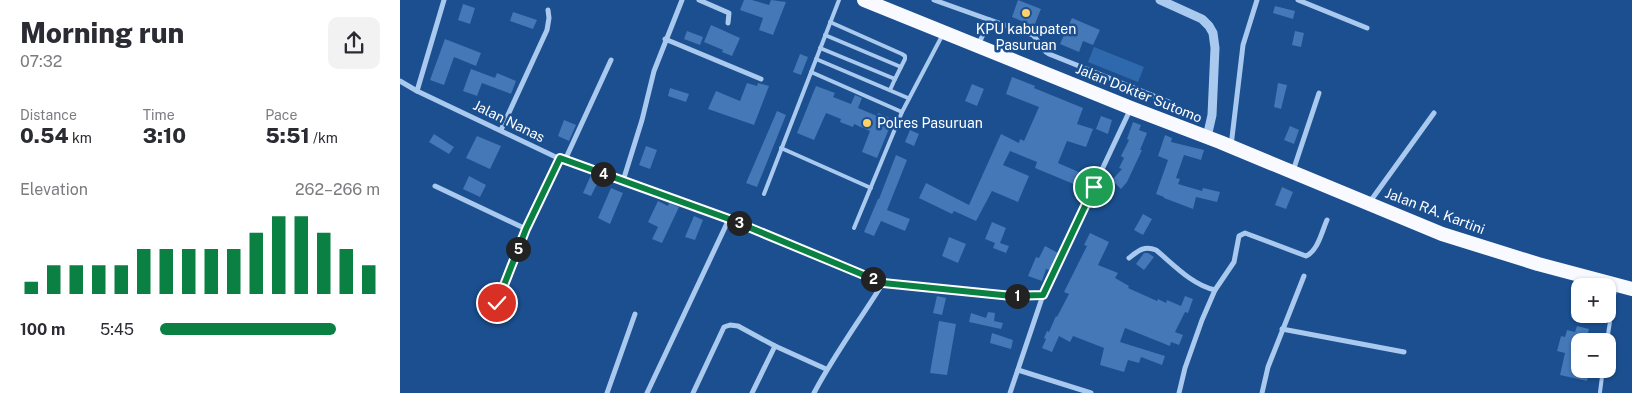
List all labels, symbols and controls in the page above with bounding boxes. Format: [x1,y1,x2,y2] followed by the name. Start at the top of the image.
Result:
[1020,7,1032,19] marker: KPU kabupaten Pasuruan
[20,16,184,49] text: Morning run
[328,17,380,69] button: share
[976,21,1076,53] place label: KPU kabupaten Pasuruan
[20,52,62,71] text: 07:32
[1074,60,1204,126] street label: Jalan Dokter Sutomo
[471,97,547,145] street label: Jalan Nanas
[20,107,77,123] text: Distance
[143,107,175,123] text: Time
[265,107,297,123] text: Pace
[877,115,983,131] place label: Polres Pasuruan
[861,117,873,129] marker: Polres Pasuruan
[20,123,69,148] text: 0.54
[143,123,186,148] text: 3:10
[265,123,310,148] text: 5:51
[69,130,92,146] text: km
[310,130,338,146] text: /km
[590,162,616,186] pin: 4
[599,166,608,182] text: 4
[1073,166,1115,208] pin
[1080,173,1108,201] icon: arrive
[20,180,88,199] text: Elevation
[295,180,380,199] text: 262–266 m
[1383,185,1487,237] street label: Jalan RA. Kartini
[726,210,752,236] pin: 3
[735,215,744,231] text: 3
[506,236,530,262] pin: 5
[514,241,523,257] text: 5
[860,266,886,292] pin: 2
[869,271,878,287] text: 2
[1571,278,1616,378] map controls
[1571,278,1616,323] button: +
[476,282,518,324] pin
[1004,284,1030,308] pin: 1
[1015,288,1021,304] text: 1
[483,289,511,317] icon: check
[20,320,65,339] text: 100 m
[100,320,134,339] text: 5:45
[1571,333,1616,378] button: −

